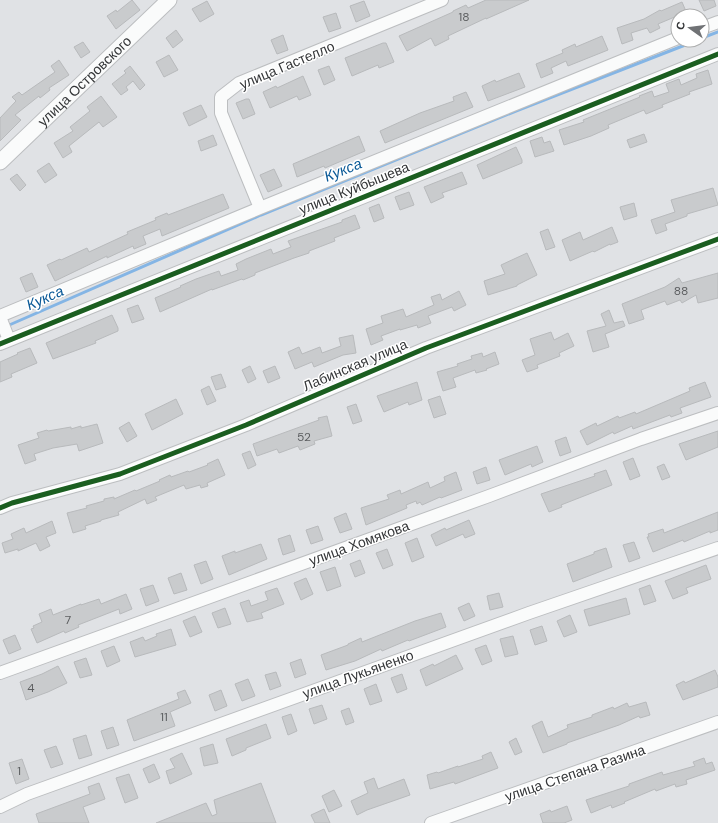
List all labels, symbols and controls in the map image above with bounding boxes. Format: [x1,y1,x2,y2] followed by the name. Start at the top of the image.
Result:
[670,8,710,48] north arrow
[458,9,470,25] house number: 18
[673,20,688,31] text: С
[34,32,135,130] street label: улица Островского
[237,37,337,93] street label: улица Гастелло
[321,153,365,187] water label: Кукса
[296,158,412,218] street label: улица Куйбышева
[23,281,67,315] water label: Кукса
[674,283,688,299] house number: 88
[300,335,410,395] street label: Лабинская улица
[297,429,311,445] house number: 52
[306,516,412,570] street label: улица Хомякова
[65,612,71,628] house number: 7
[300,645,416,702] street label: улица Лукьяненко
[27,680,35,696] house number: 4
[160,709,168,725] house number: 11
[502,740,648,805] street label: улица Степана Разина
[17,763,21,779] house number: 1

